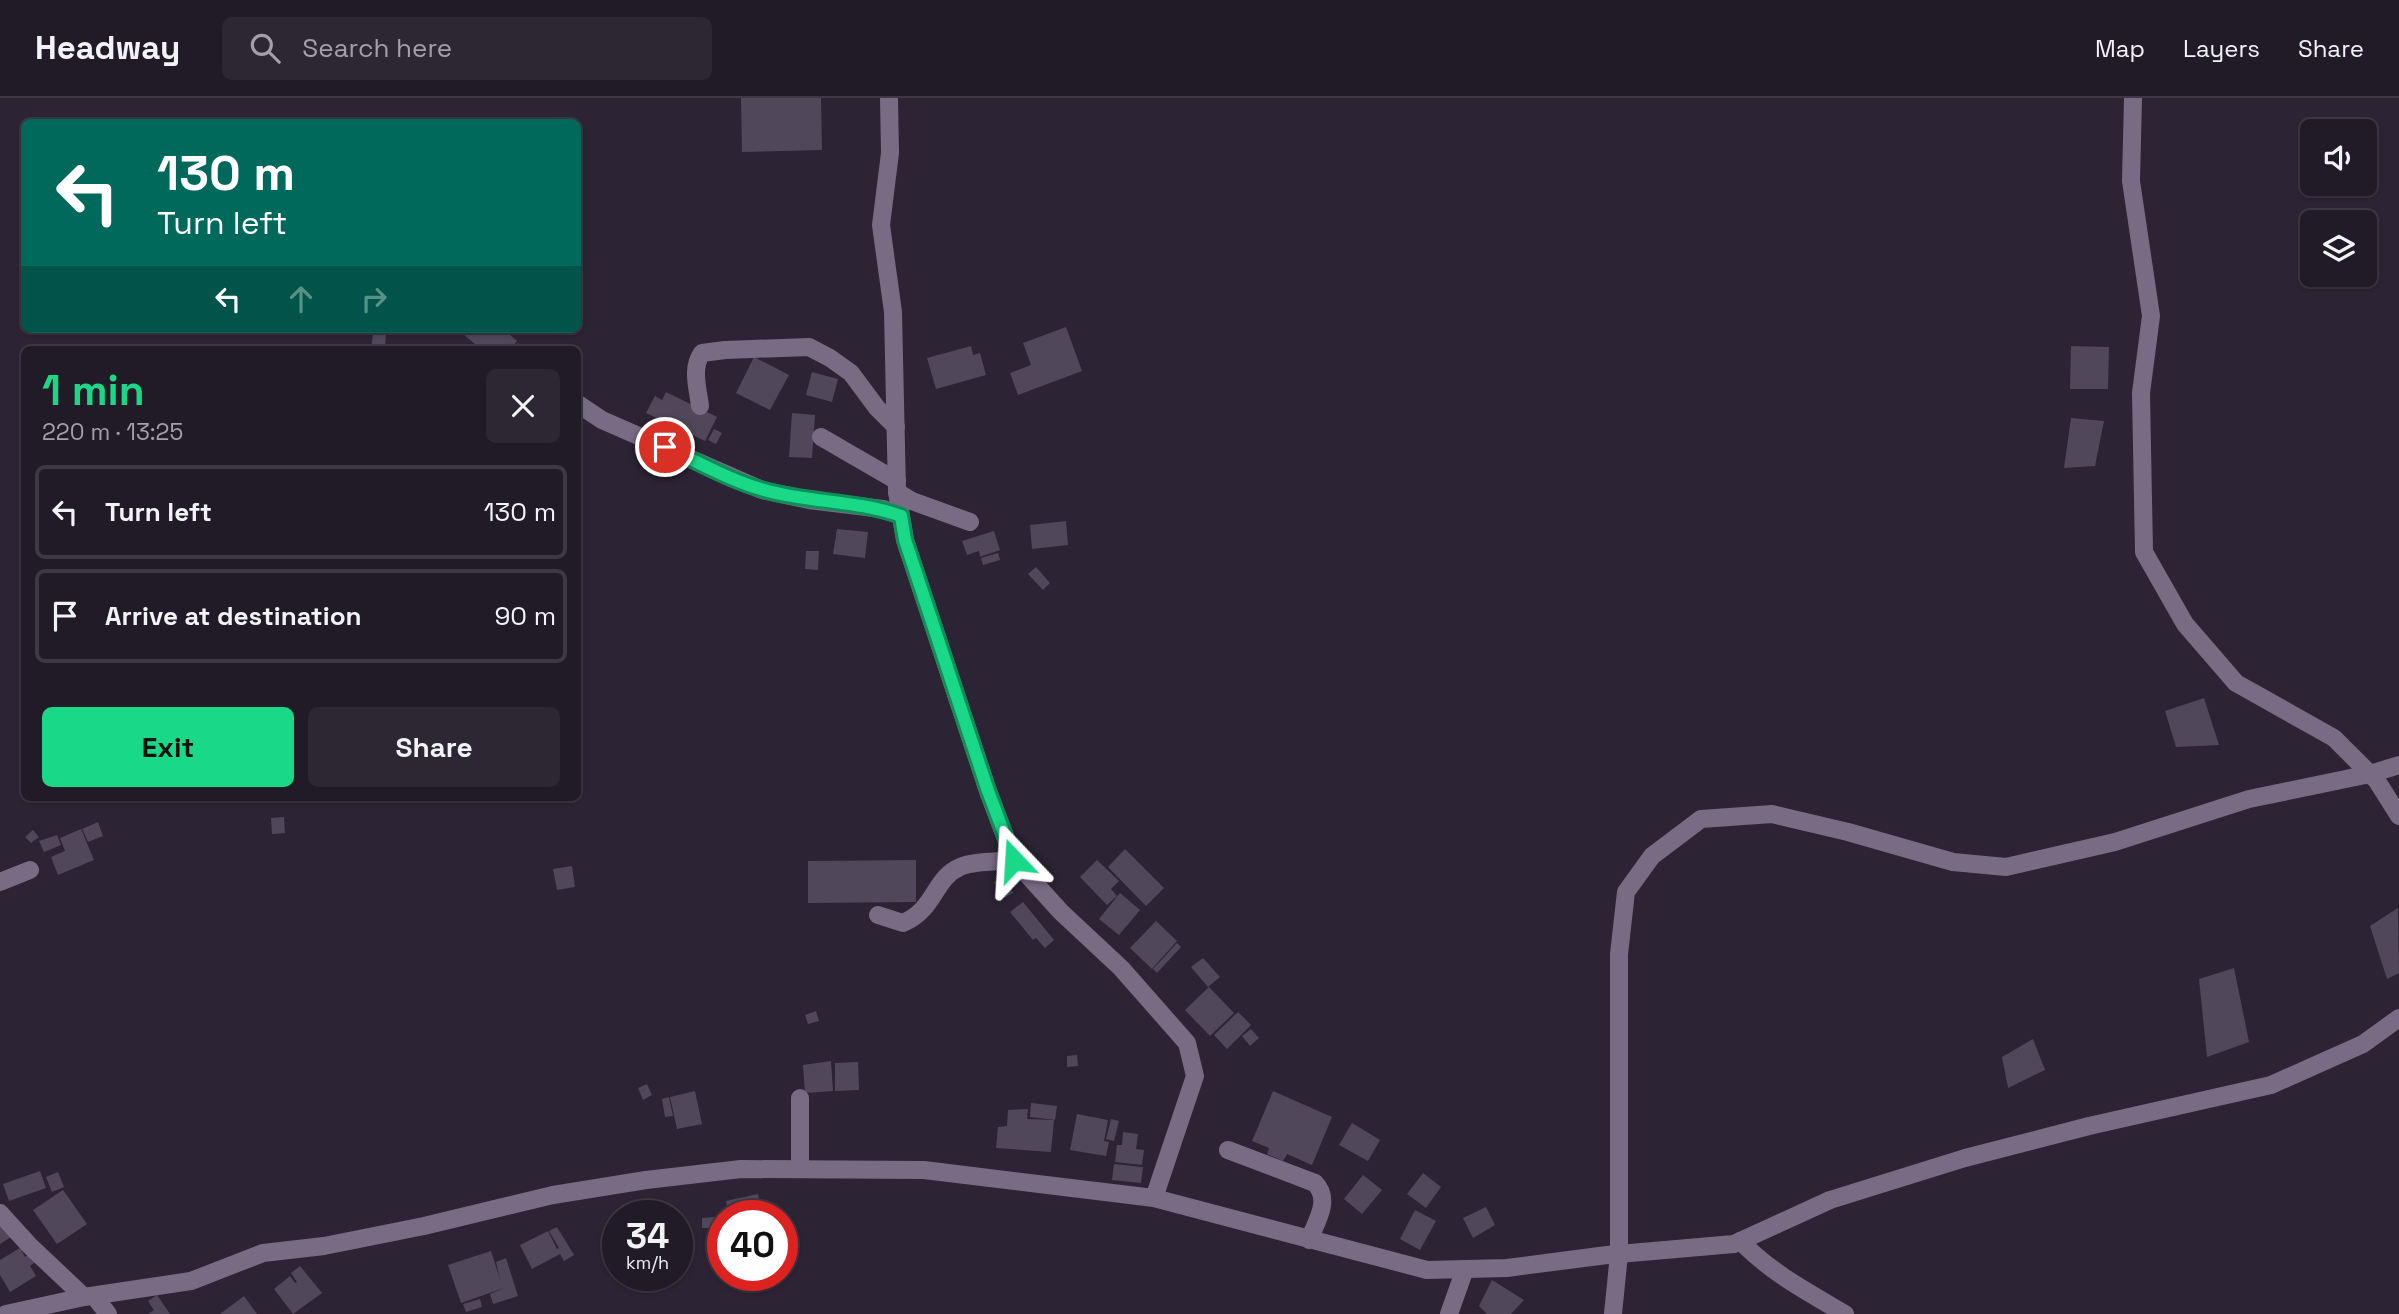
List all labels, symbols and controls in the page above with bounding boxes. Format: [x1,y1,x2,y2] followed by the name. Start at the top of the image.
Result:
[222,17,712,80] search box
[35,27,180,69] text: Headway
[246,29,284,67] icon: search
[302,31,452,65] text: Search here
[2095,33,2145,64] text: Map
[2183,33,2260,64] text: Layers
[2298,33,2364,64] text: Share
[2300,119,2377,287] map controls
[2300,119,2377,196] button: sound
[157,142,295,204] text: 130 m
[42,147,133,238] icon: left
[157,203,287,243] text: Turn left
[2300,210,2377,287] button: layers
[209,280,247,318] icon: left
[282,280,320,318] icon: ahead
[355,280,393,318] icon: right
[42,364,145,417] text: 1 min
[486,369,560,443] button: close
[42,417,183,447] text: 220 m · 13:25
[635,417,695,477] pin
[646,428,684,466] icon: arrive
[46,493,84,531] icon: left
[105,495,212,529] text: Turn left
[484,495,556,529] text: 130 m
[46,597,84,635] icon: arrive
[105,599,362,633] text: Arrive at destination
[494,599,556,633] text: 90 m
[42,707,294,787] button: Exit
[308,707,560,787] button: Share
[977,823,1051,897] position arrow
[707,1200,798,1291] speed limit sign: 40
[626,1214,669,1258] text: 34
[626,1251,669,1274] text: km/h

